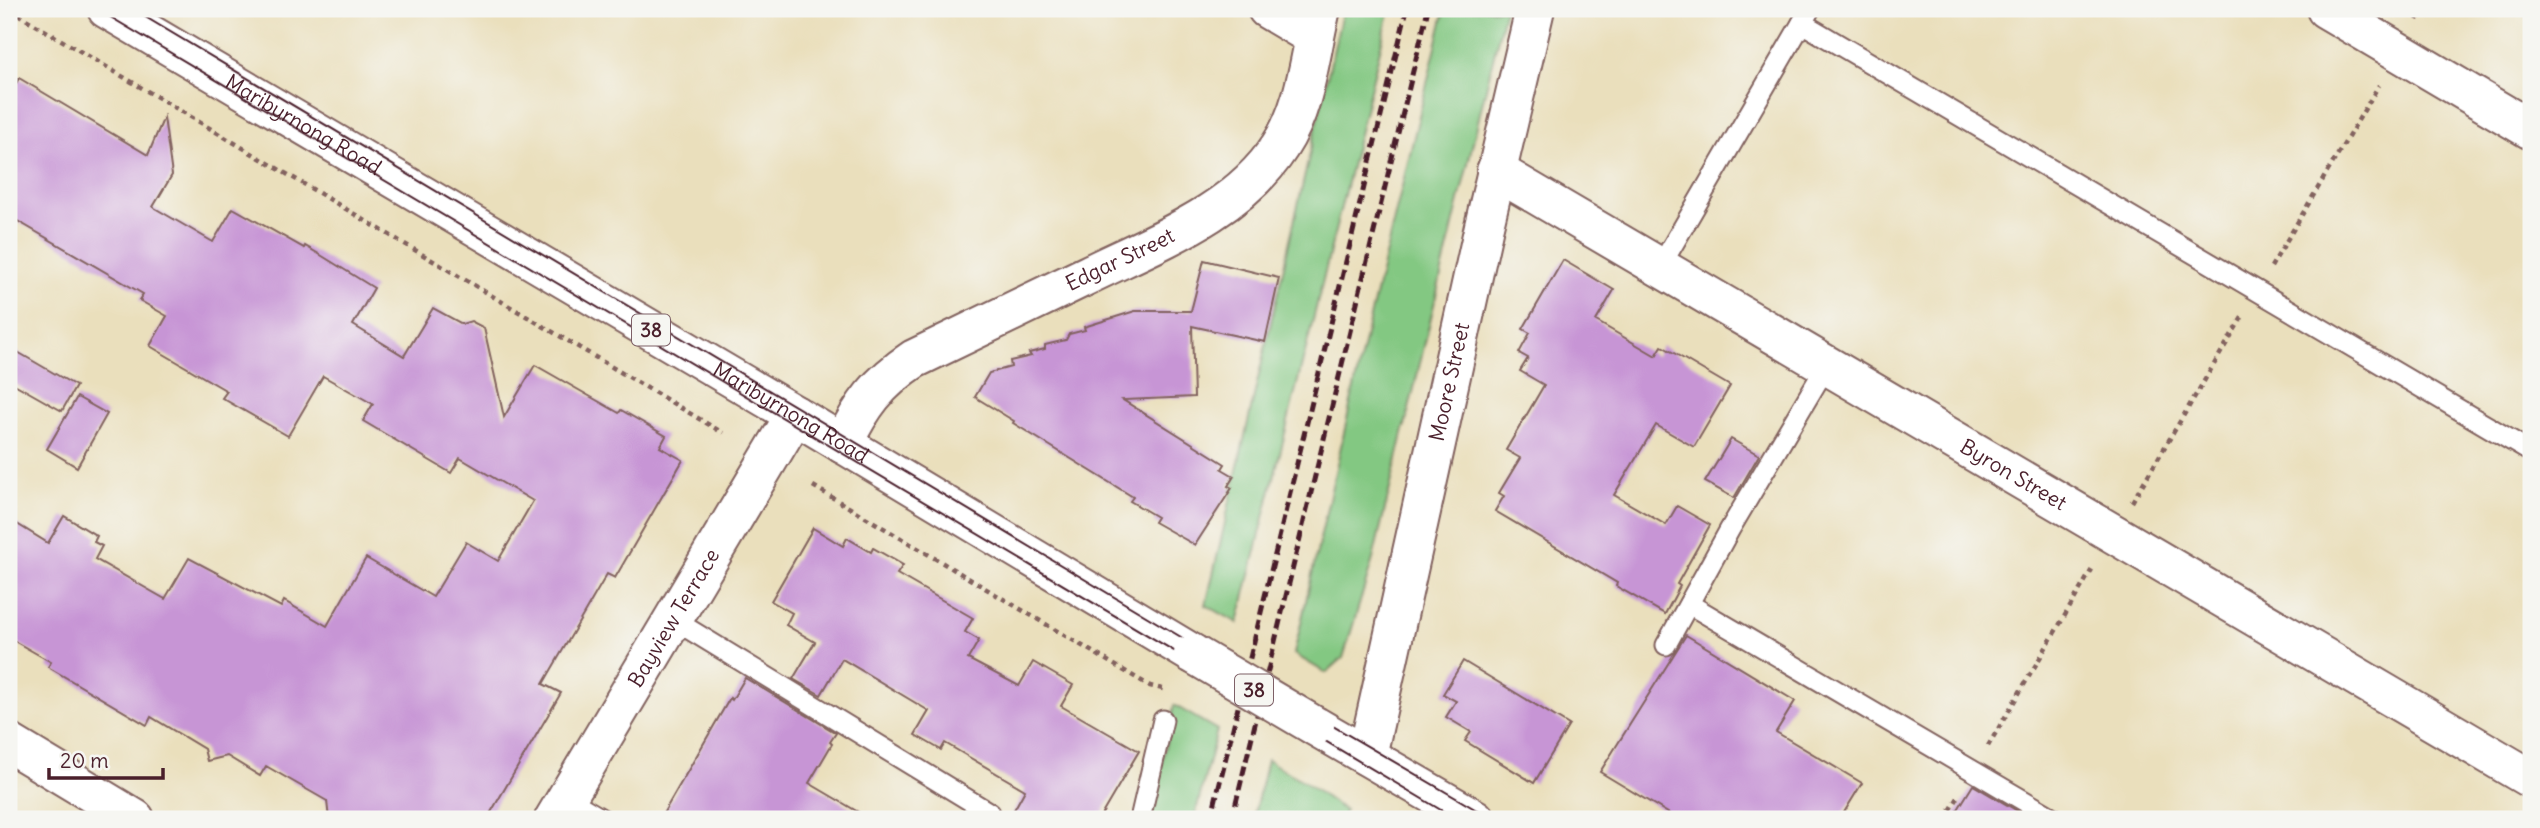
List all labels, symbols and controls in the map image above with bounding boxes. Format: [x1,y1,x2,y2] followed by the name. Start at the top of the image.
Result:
[221,68,386,181] street label: Maribyrnong Road
[1061,222,1179,297] street label: Edgar Street
[632,314,670,346] road number: 38
[1423,320,1475,444] street label: Moore Street
[708,356,874,469] street label: Maribyrnong Road
[1955,433,2072,516] street label: Byron Street
[622,544,725,692] street label: Bayview Terrace
[1235,674,1273,706] road number: 38
[49,737,163,781] scale bar
[60,747,109,774] text: 20 m

